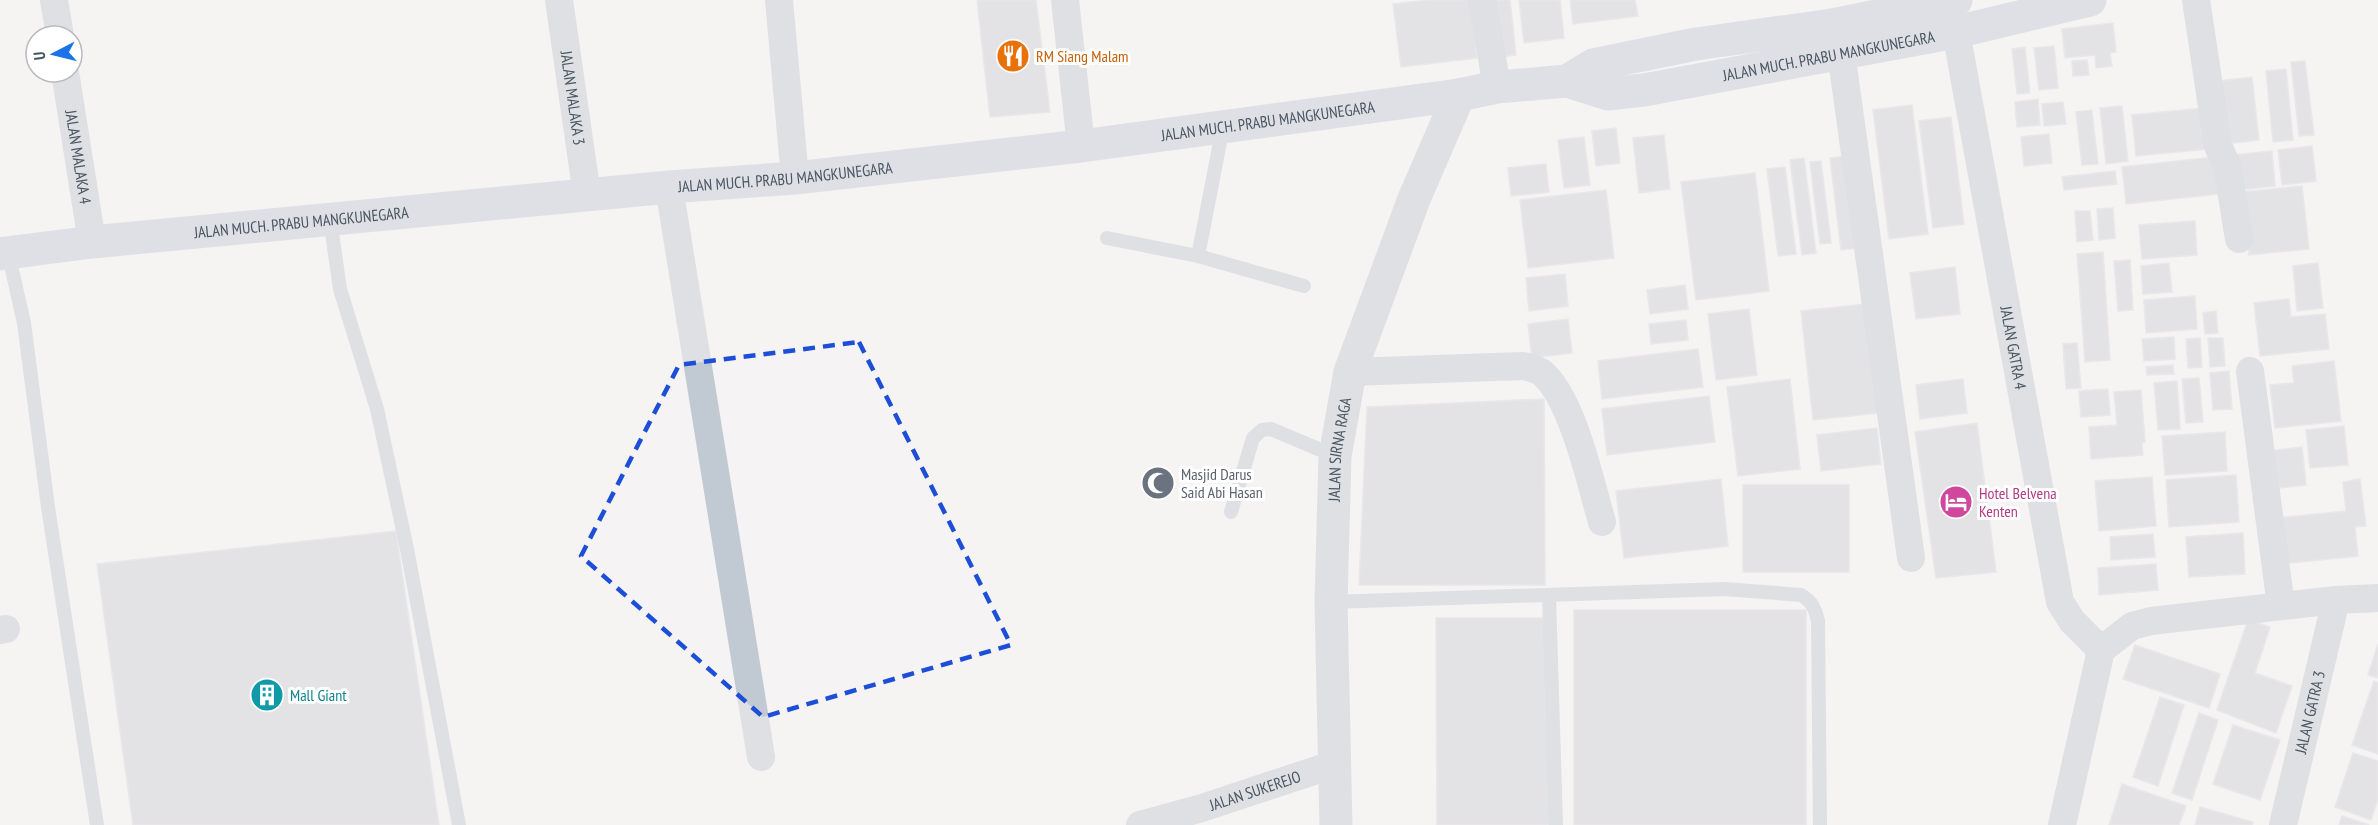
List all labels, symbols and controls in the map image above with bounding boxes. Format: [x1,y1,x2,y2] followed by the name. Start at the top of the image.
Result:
[24,24,84,84] north arrow
[1720,26,1937,85] street label: JALAN MUCH. PRABU MANGKUNEGARA
[995,38,1031,74] restaurant icon: RM Siang Malam
[1036,46,1128,66] place label: RM Siang Malam
[556,49,590,146] street label: JALAN MALAKA 3
[29,51,50,61] text: U
[1159,96,1376,145] street label: JALAN MUCH. PRABU MANGKUNEGARA
[61,107,96,205] street label: JALAN MALAKA 4
[676,157,894,196] street label: JALAN MUCH. PRABU MANGKUNEGARA
[192,202,410,242] street label: JALAN MUCH. PRABU MANGKUNEGARA
[1996,303,2031,391] street label: JALAN GATRA 4
[1324,395,1355,503] street label: JALAN SIRNA RAGA
[1181,464,1263,502] place label: Masjid Darus Said Abi Hasan
[1140,465,1176,501] mosque icon: Masjid Darus Said Abi Hasan
[1979,483,2057,521] place label: Hotel Belvena Kenten
[1938,484,1974,520] hotel icon: Hotel Belvena Kenten
[2290,669,2329,756] street label: JALAN GATRA 3
[249,677,285,713] building icon: Mall Giant
[290,685,347,705] place label: Mall Giant
[1206,766,1303,815] street label: JALAN SUKEREJO

